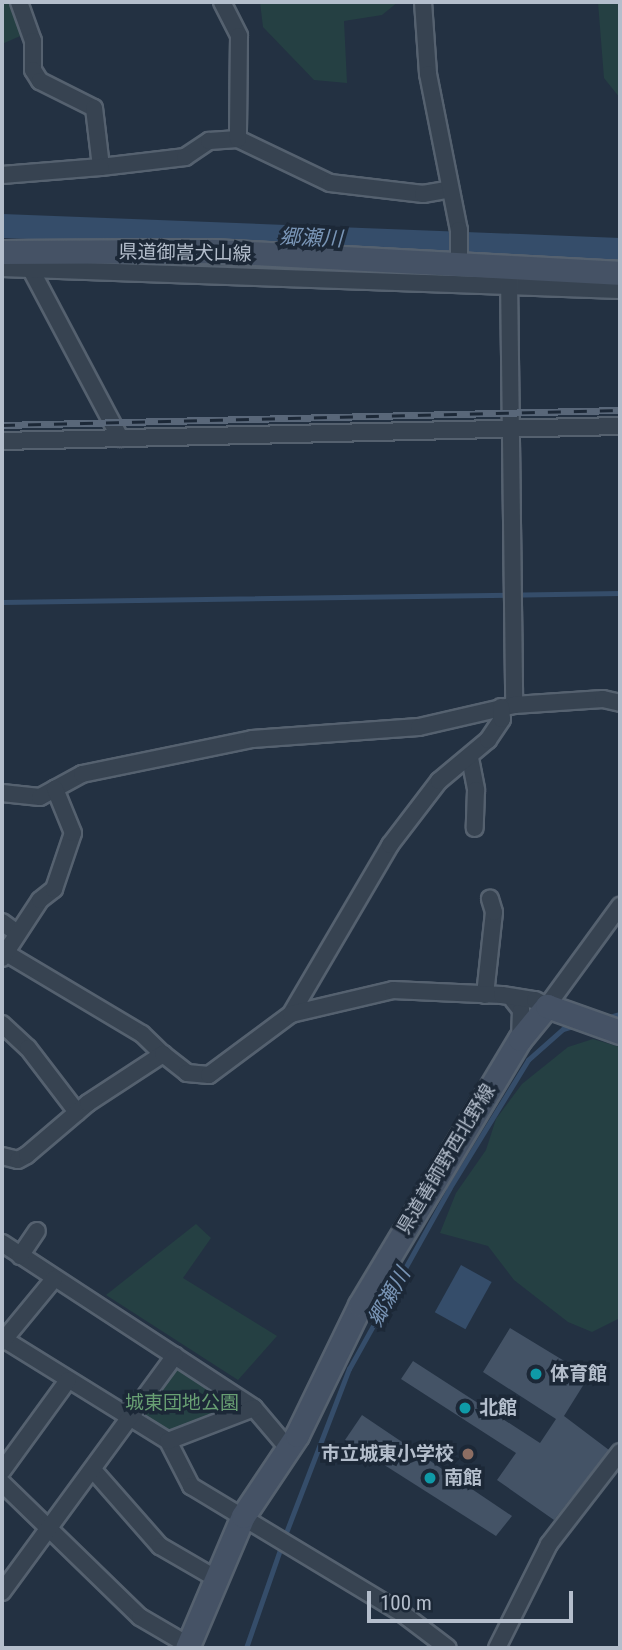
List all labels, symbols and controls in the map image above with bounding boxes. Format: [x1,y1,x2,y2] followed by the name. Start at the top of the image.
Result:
[279,224,343,252] water label: 郷瀬川
[118,240,252,266] street label: 県道御嵩犬山線
[392,1080,500,1238] street label: 県道善師野西北野線
[363,1263,415,1331] water label: 郷瀬川
[550,1363,607,1385] place label: 体育館
[528,1366,544,1382] marker: 体育館
[125,1392,239,1414] park label: 城東団地公園
[479,1397,517,1419] place label: 北館
[457,1400,473,1416] marker: 北館
[321,1443,454,1465] place label: 市立城東小学校
[460,1446,476,1462] marker: 市立城東小学校
[444,1467,482,1489] place label: 南館
[422,1470,438,1486] marker: 南館
[370,1576,576,1620] scale bar
[380,1591,432,1615] text: 100 m

